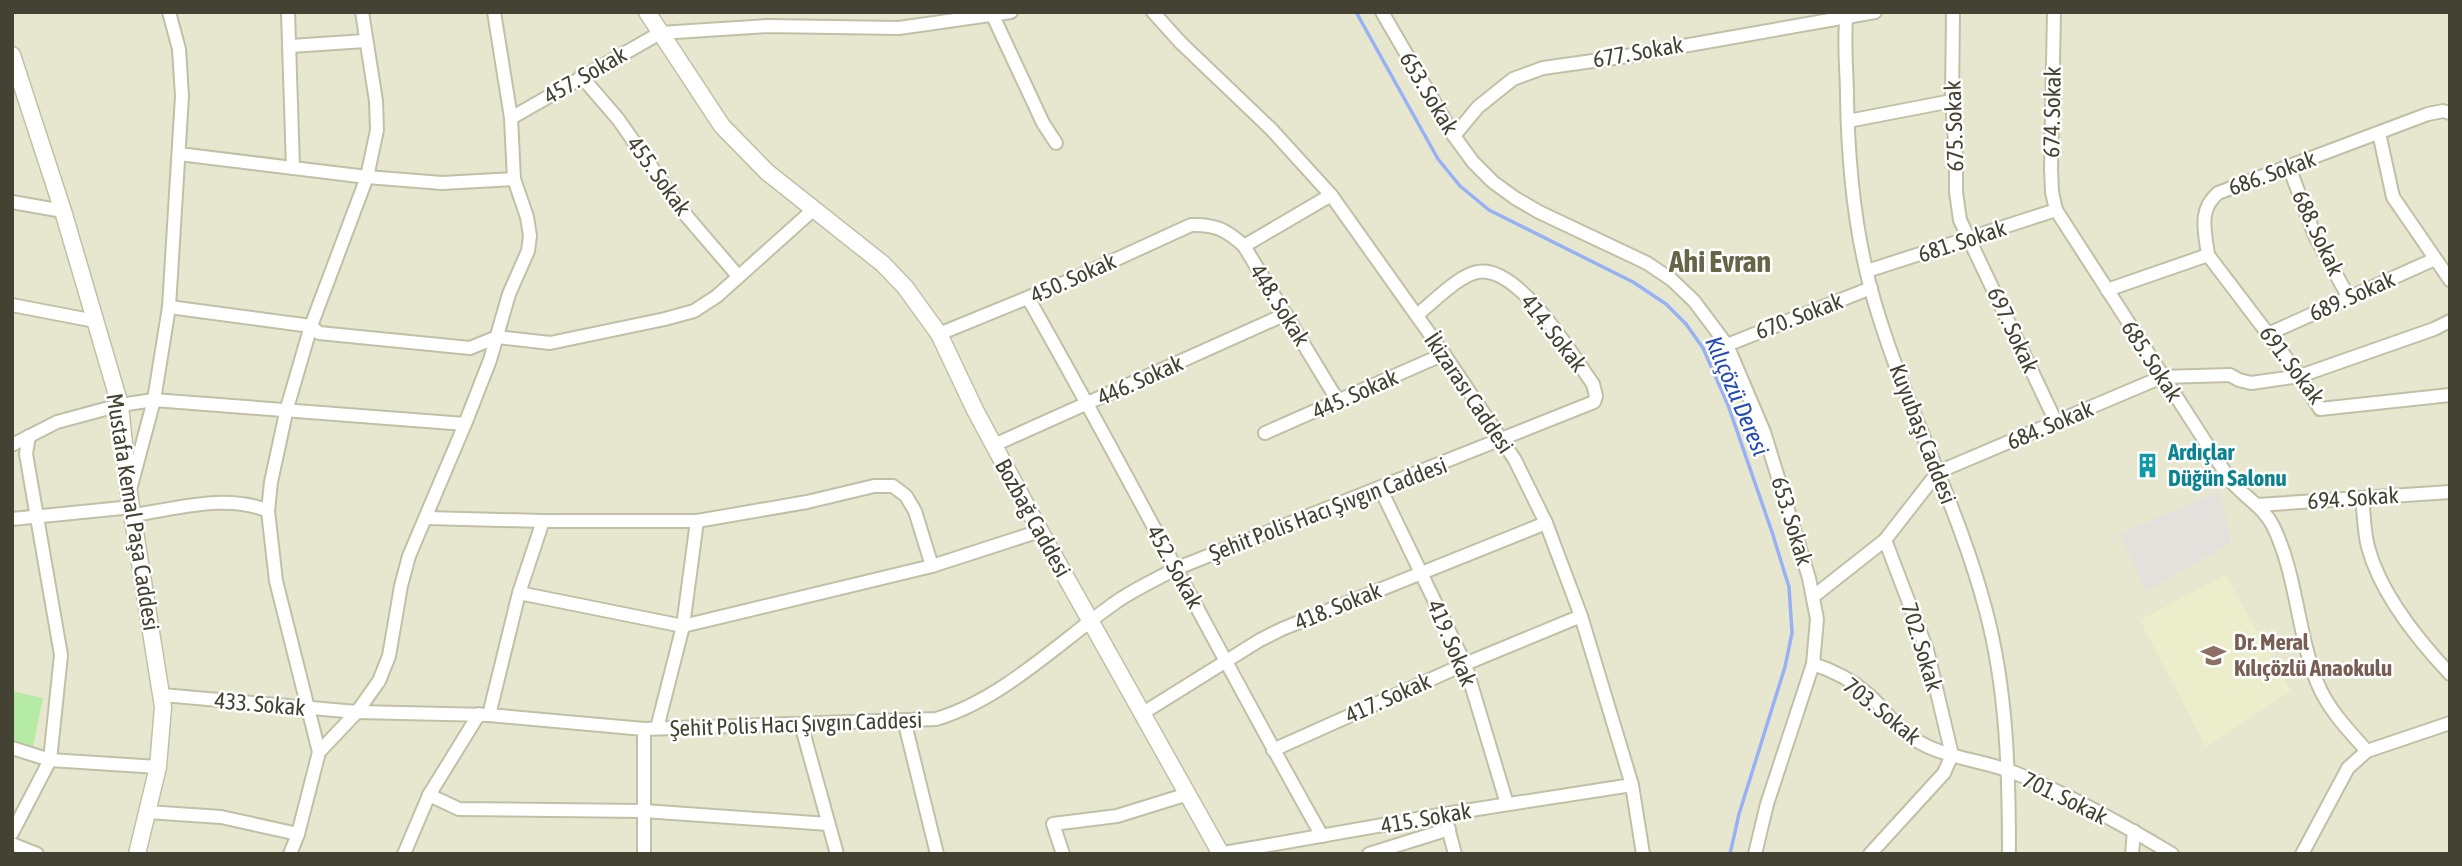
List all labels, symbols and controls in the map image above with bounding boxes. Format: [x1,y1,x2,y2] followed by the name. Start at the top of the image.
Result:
[1591,31,1685,73] street label: 677. Sokak
[539,41,631,109] street label: 457. Sokak
[1394,47,1464,139] street label: 653. Sokak
[2038,66,2066,158] street label: 674. Sokak
[1939,80,1969,172] street label: 675. Sokak
[622,132,696,220] street label: 455. Sokak
[2225,145,2319,201] street label: 686. Sokak
[2287,186,2349,280] street label: 688. Sokak
[1915,215,2009,267] street label: 681. Sokak
[1668,244,1771,278] district label: Ahi Evran
[1026,248,1120,308] street label: 450. Sokak
[1245,259,1315,351] street label: 448. Sokak
[2305,266,2399,326] street label: 689. Sokak
[1982,283,2044,377] street label: 697. Sokak
[1752,288,1846,344] street label: 670. Sokak
[1516,289,1592,377] street label: 414. Sokak
[2116,316,2188,406] street label: 685. Sokak
[2254,321,2330,409] street label: 691. Sokak
[1419,328,1519,458] street label: İkizarası Caddesi
[1700,332,1775,460] water label: Kılıçözü Deresi
[1093,350,1187,410] street label: 446. Sokak
[1884,360,1962,508] street label: Kuyubaşı Caddesi
[1308,364,1402,424] street label: 445. Sokak
[101,391,165,633] street label: Mustafa Kemal Paşa Caddesi
[2003,395,2097,455] street label: 684. Sokak
[2167,439,2287,491] place label: Ardıçlar Düğün Salonu
[2134,451,2162,479] building icon: Ardıçlar Düğün Salonu
[1205,452,1451,566] street label: Şehit Polis Hacı Şıvgın Caddesi
[990,454,1076,582] street label: Bozbağ Caddesi
[1766,474,1818,568] street label: 653. Sokak
[2307,482,2399,514] street label: 694. Sokak
[1142,521,1208,613] street label: 452. Sokak
[1291,577,1385,635] street label: 418. Sokak
[1422,596,1482,690] street label: 419. Sokak
[1896,600,1948,694] street label: 702. Sokak
[2234,629,2392,681] place label: Dr. Meral Kılıçözlü Anaokulu
[2200,641,2228,669] school or university icon: Dr. Meral Kılıçözlü Anaokulu
[1341,668,1435,728] street label: 417. Sokak
[1838,672,1926,750] street label: 703. Sokak
[213,687,307,721] street label: 433. Sokak
[669,707,923,741] street label: Şehit Polis Hacı Şıvgın Caddesi
[2018,766,2112,830] street label: 701. Sokak
[1379,797,1473,839] street label: 415. Sokak

